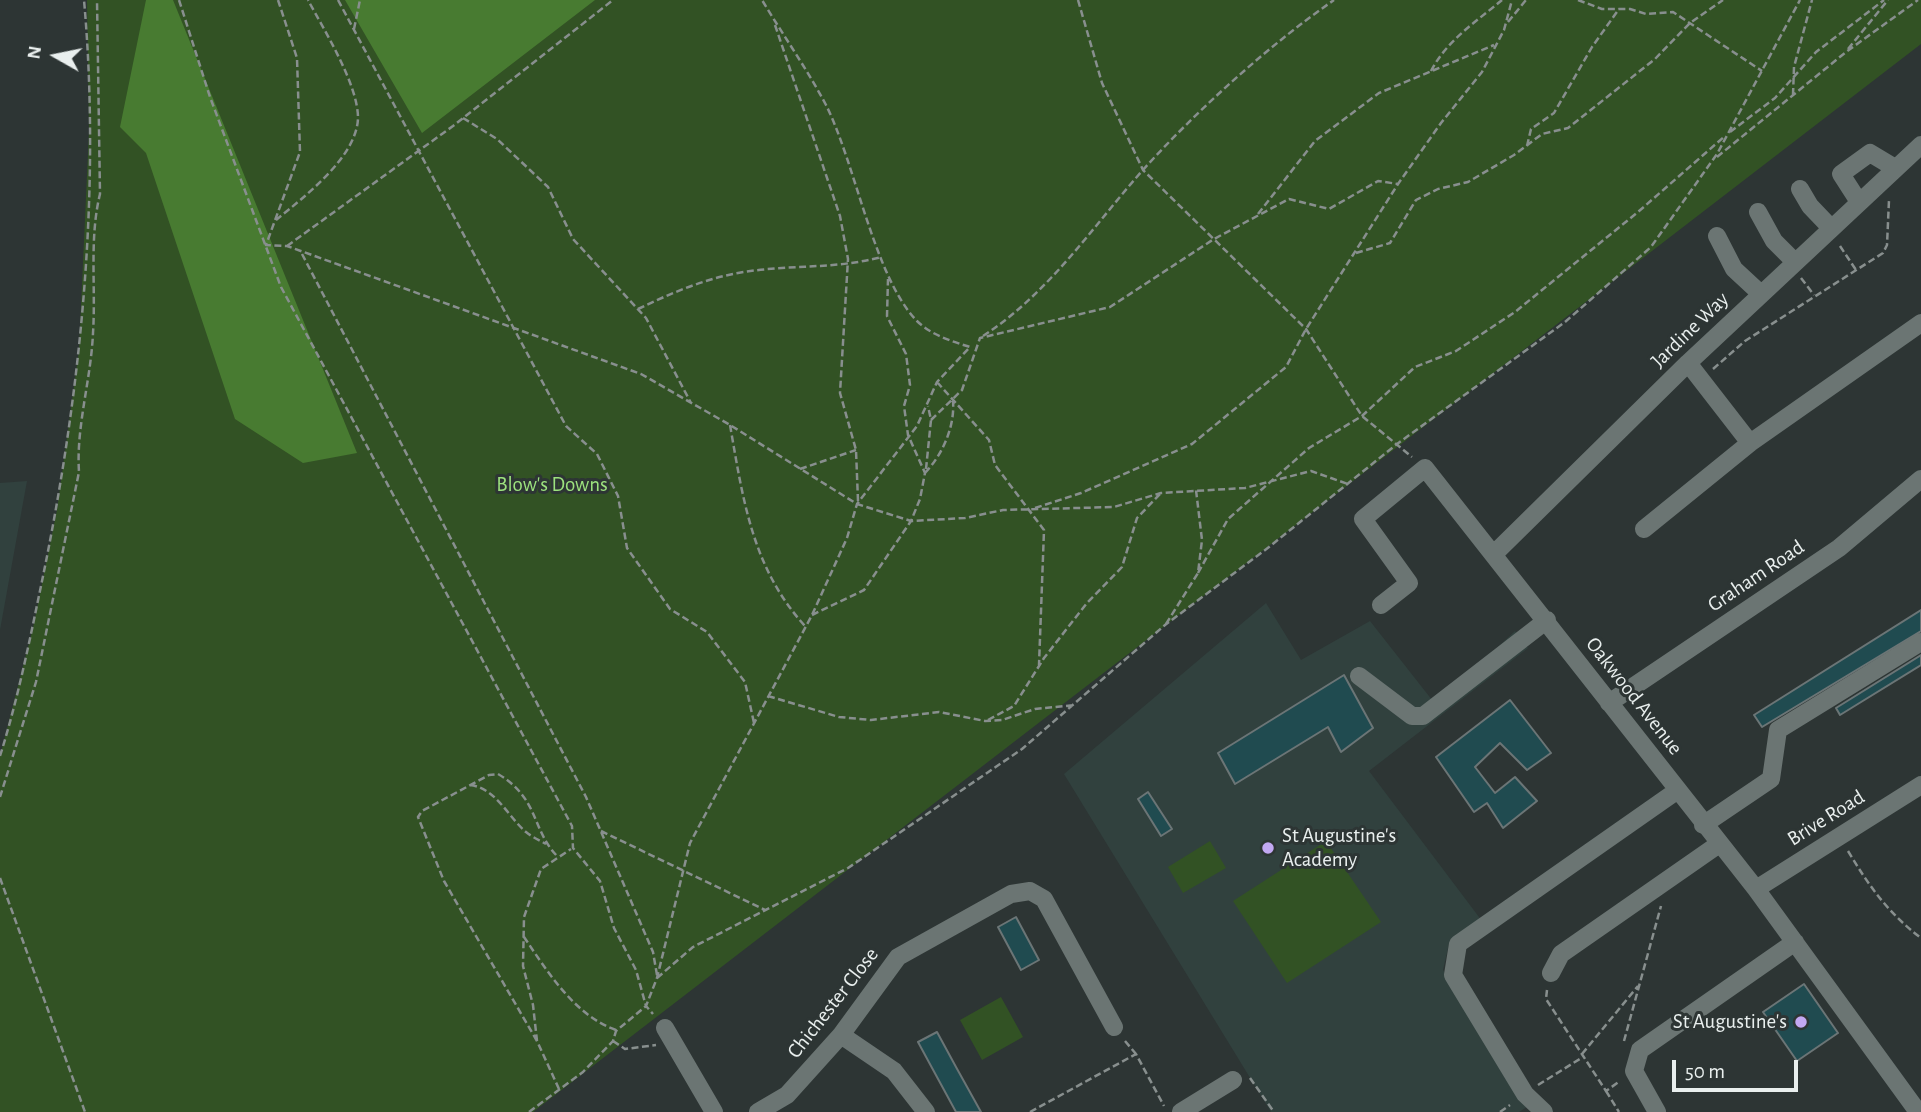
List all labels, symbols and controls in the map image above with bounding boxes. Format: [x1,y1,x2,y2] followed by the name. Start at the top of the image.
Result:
[21,21,91,91] north arrow
[24,45,45,61] text: N
[1646,287,1734,373] street label: Jardine Way
[496,472,608,498] park label: Blow's Downs
[1703,535,1809,617] street label: Graham Road
[1580,632,1688,760] street label: Oakwood Avenue
[1783,784,1869,852] street label: Brive Road
[1282,823,1396,873] place label: St Augustine's Academy
[1260,840,1276,856] marker: St Augustine's Academy
[782,943,884,1063] street label: Chichester Close
[1673,1009,1787,1035] place label: St Augustine's
[1793,1014,1809,1030] marker: St Augustine's
[1676,1046,1802,1090] scale bar
[1685,1061,1725,1082] text: 50 m

